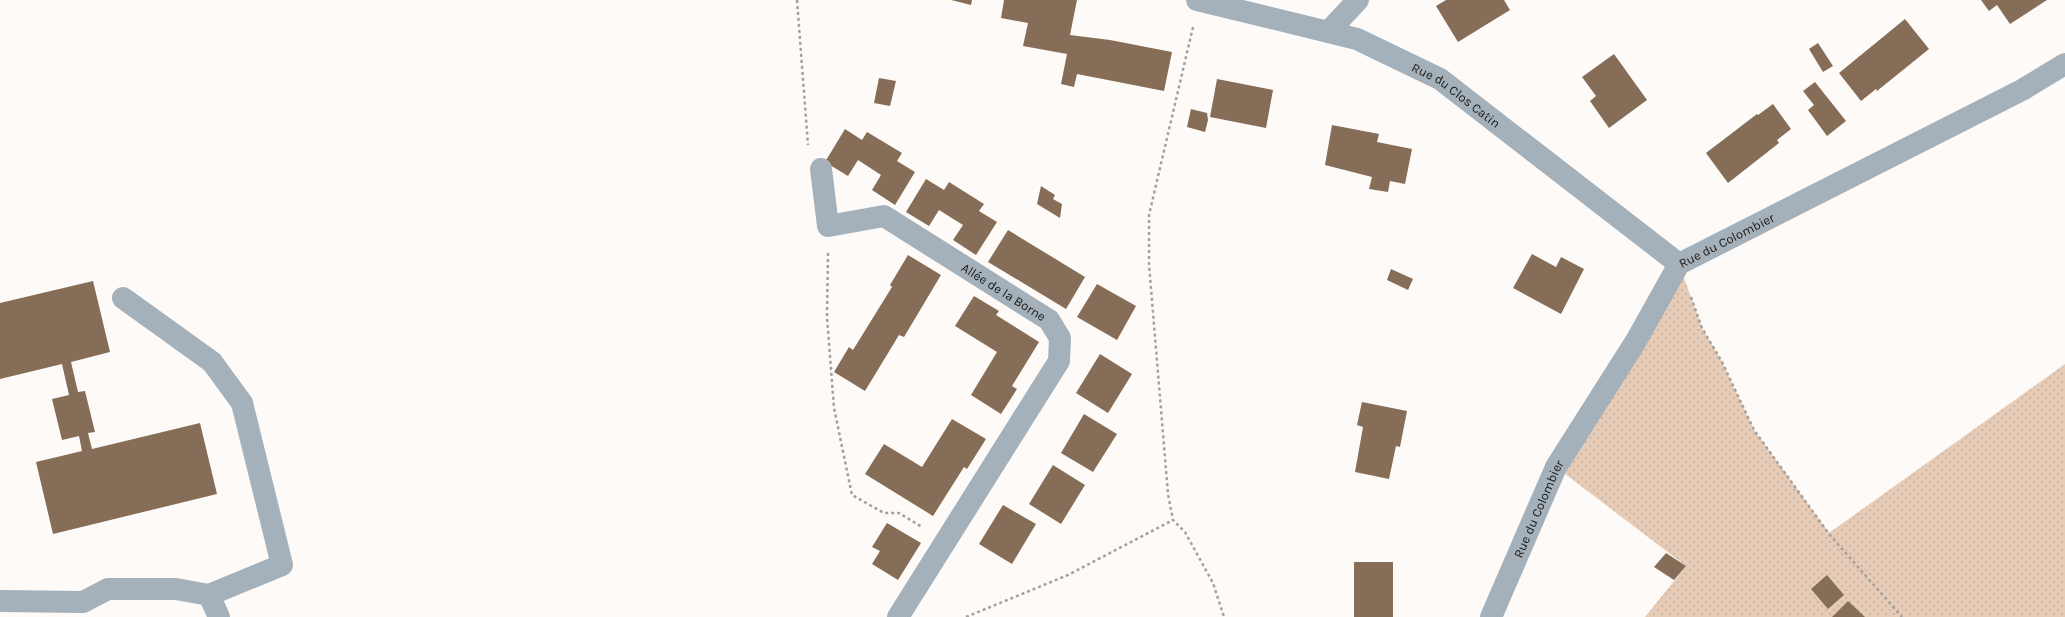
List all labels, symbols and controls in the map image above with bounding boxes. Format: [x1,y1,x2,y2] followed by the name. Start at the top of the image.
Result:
[1409,60,1503,131] street label: Rue du Clos Catin
[1676,210,1777,271] street label: Rue du Colombier
[959,260,1049,324] street label: Allée de la Borne
[1511,457,1567,560] street label: Rue du Colombier

